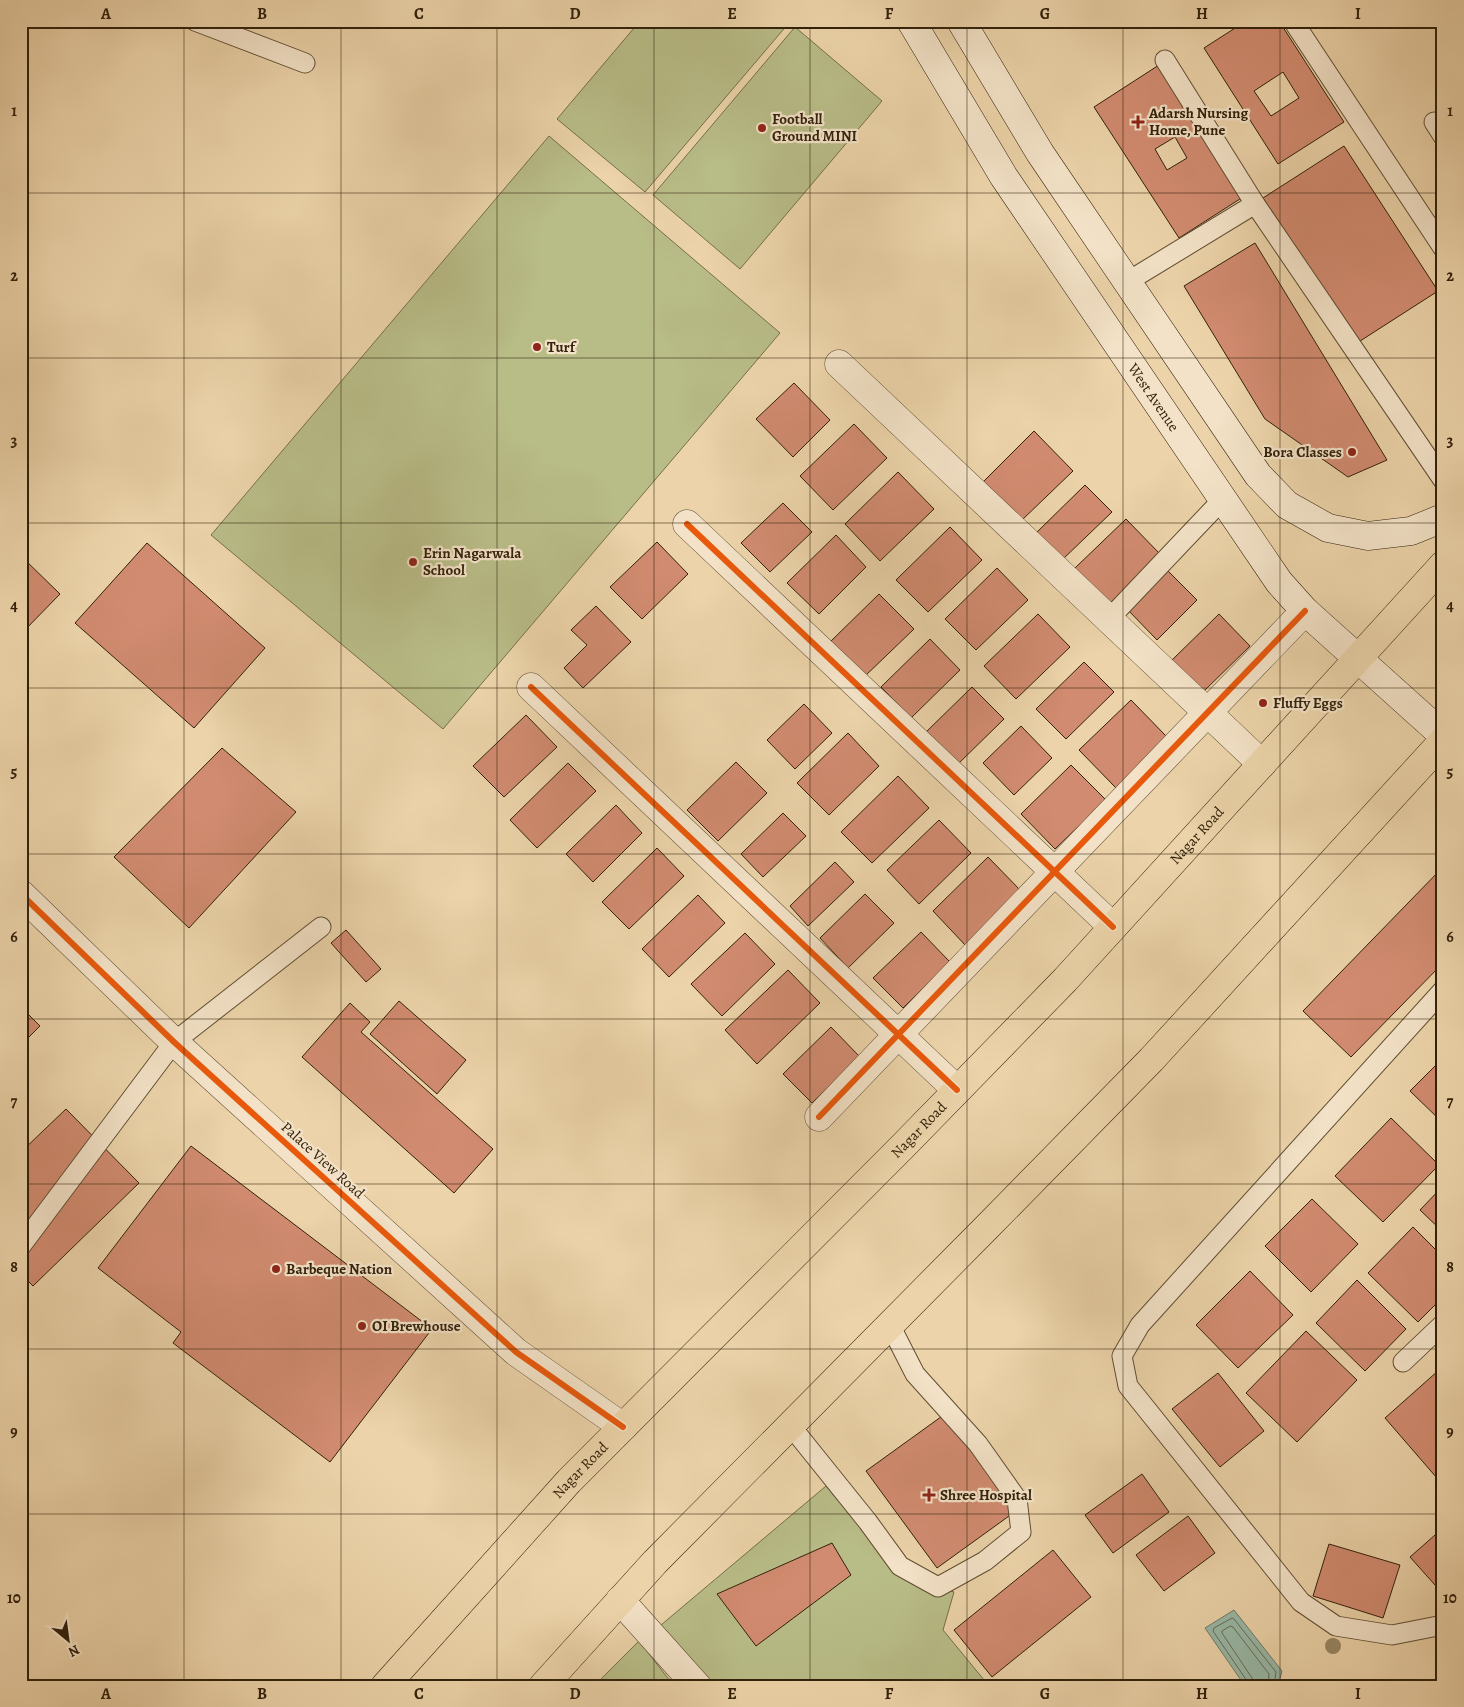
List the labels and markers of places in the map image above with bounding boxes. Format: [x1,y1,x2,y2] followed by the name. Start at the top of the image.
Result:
[1148,103,1248,140] place label: Adarsh Nursing Home, Pune
[772,109,857,146] place label: Football Ground MINI
[1131,115,1145,129] marker: Adarsh Nursing Home, Pune
[756,122,768,134] marker: Football Ground MINI
[547,337,577,357] place label: Turf
[531,341,543,353] marker: Turf
[1263,442,1342,462] place label: Bora Classes
[1346,446,1358,458] marker: Bora Classes
[423,543,522,580] place label: Erin Nagarwala School
[407,556,419,568] marker: Erin Nagarwala School
[1273,693,1343,713] place label: Fluffy Eggs
[1257,697,1269,709] marker: Fluffy Eggs
[286,1259,393,1279] place label: Barbeque Nation
[270,1263,282,1275] marker: Barbeque Nation
[372,1316,461,1336] place label: OI Brewhouse
[356,1320,368,1332] marker: OI Brewhouse
[940,1485,1032,1505] place label: Shree Hospital
[922,1488,936,1502] marker: Shree Hospital

